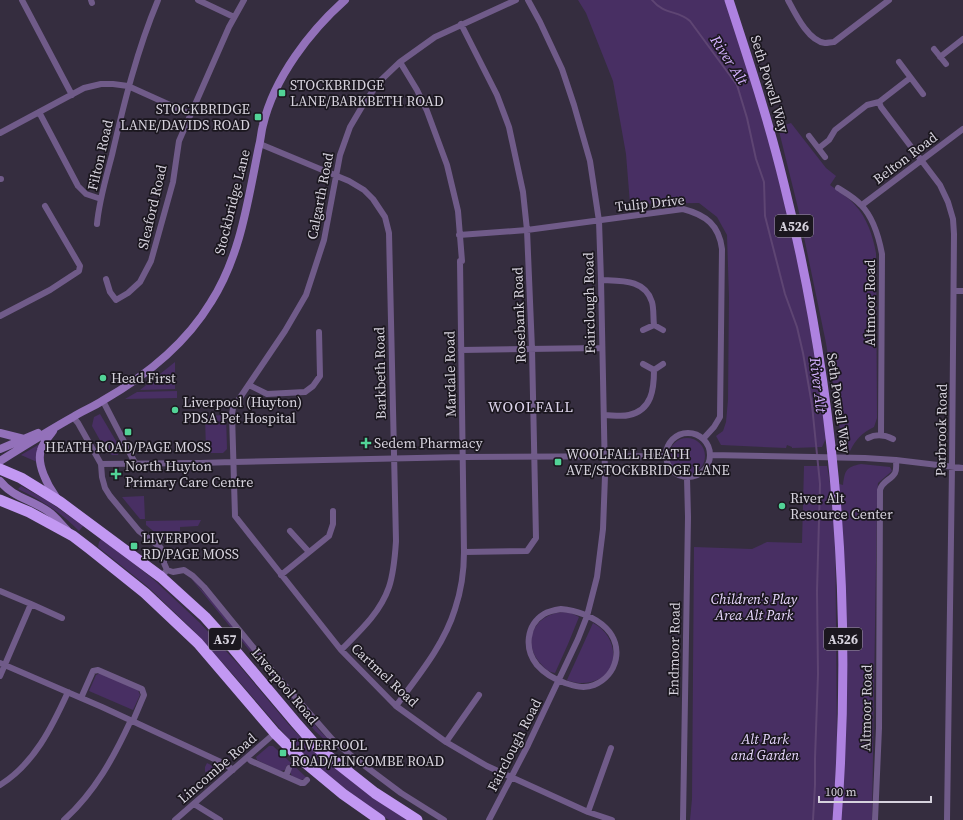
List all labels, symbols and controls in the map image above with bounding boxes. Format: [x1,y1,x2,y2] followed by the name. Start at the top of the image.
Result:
[705,30,754,90] water label: River Alt
[746,33,795,136] street label: Seth Powell Way
[290,75,444,111] place label: STOCKBRIDGE LANE/BARKBETH ROAD
[277,88,287,98] marker: STOCKBRIDGE LANE/BARKBETH ROAD
[120,99,250,135] place label: STOCKBRIDGE LANE/DAVIDS ROAD
[253,112,263,122] marker: STOCKBRIDGE LANE/DAVIDS ROAD
[82,118,118,192] street label: Filton Road
[869,127,941,189] street label: Belton Road
[209,147,255,257] street label: Stockbridge Lane
[302,151,338,241] street label: Calgarth Road
[133,163,171,251] street label: Sleaford Road
[614,189,686,217] street label: Tulip Drive
[775,215,813,237] road number: A526
[578,252,600,354] street label: Fairclough Road
[860,259,880,346] street label: Altmoor Road
[507,267,531,363] street label: Rosebank Road
[369,327,391,419] street label: Barkbeth Road
[439,331,461,417] street label: Mardale Road
[822,351,856,455] street label: Seth Powell Way
[805,355,832,415] water label: River Alt
[111,368,176,388] place label: Head First
[98,373,108,383] marker: Head First
[930,383,952,477] street label: Parbrook Road
[183,392,302,428] place label: Liverpool (Huyton) PDSA Pet Hospital
[488,396,574,417] district label: WOOLFALL
[170,405,180,415] marker: Liverpool (Huyton) PDSA Pet Hospital
[123,427,133,437] marker: HEATH ROAD/PAGE MOSS
[374,433,483,453] place label: Sedem Pharmacy
[45,437,211,457] place label: HEATH ROAD/PAGE MOSS
[361,438,371,448] marker: Sedem Pharmacy
[566,444,730,480] place label: WOOLFALL HEATH AVE/STOCKBRIDGE LANE
[125,456,253,492] place label: North Huyton Primary Care Centre
[553,457,563,467] marker: WOOLFALL HEATH AVE/STOCKBRIDGE LANE
[110,468,122,480] marker: North Huyton Primary Care Centre
[790,488,893,524] place label: River Alt Resource Center
[777,501,787,511] marker: River Alt Resource Center
[142,528,239,564] place label: LIVERPOOL RD/PAGE MOSS
[129,541,139,551] marker: LIVERPOOL RD/PAGE MOSS
[711,589,798,625] park label: Children's Play Area Alt Park
[663,602,685,696] street label: Endmoor Road
[209,628,241,650] road number: A57
[824,628,862,650] road number: A526
[347,639,423,711] street label: Cartmel Road
[247,643,323,729] street label: Liverpool Road
[855,664,877,752] street label: Altmoor Road
[482,695,546,795] street label: Fairclough Road
[173,728,261,808] street label: Lincombe Road
[731,729,799,765] park label: Alt Park and Garden
[291,735,444,771] place label: LIVERPOOL ROAD/LINCOMBE ROAD
[278,748,288,758] marker: LIVERPOOL ROAD/LINCOMBE ROAD
[819,778,931,804] scale bar
[825,784,857,800] text: 100 m

